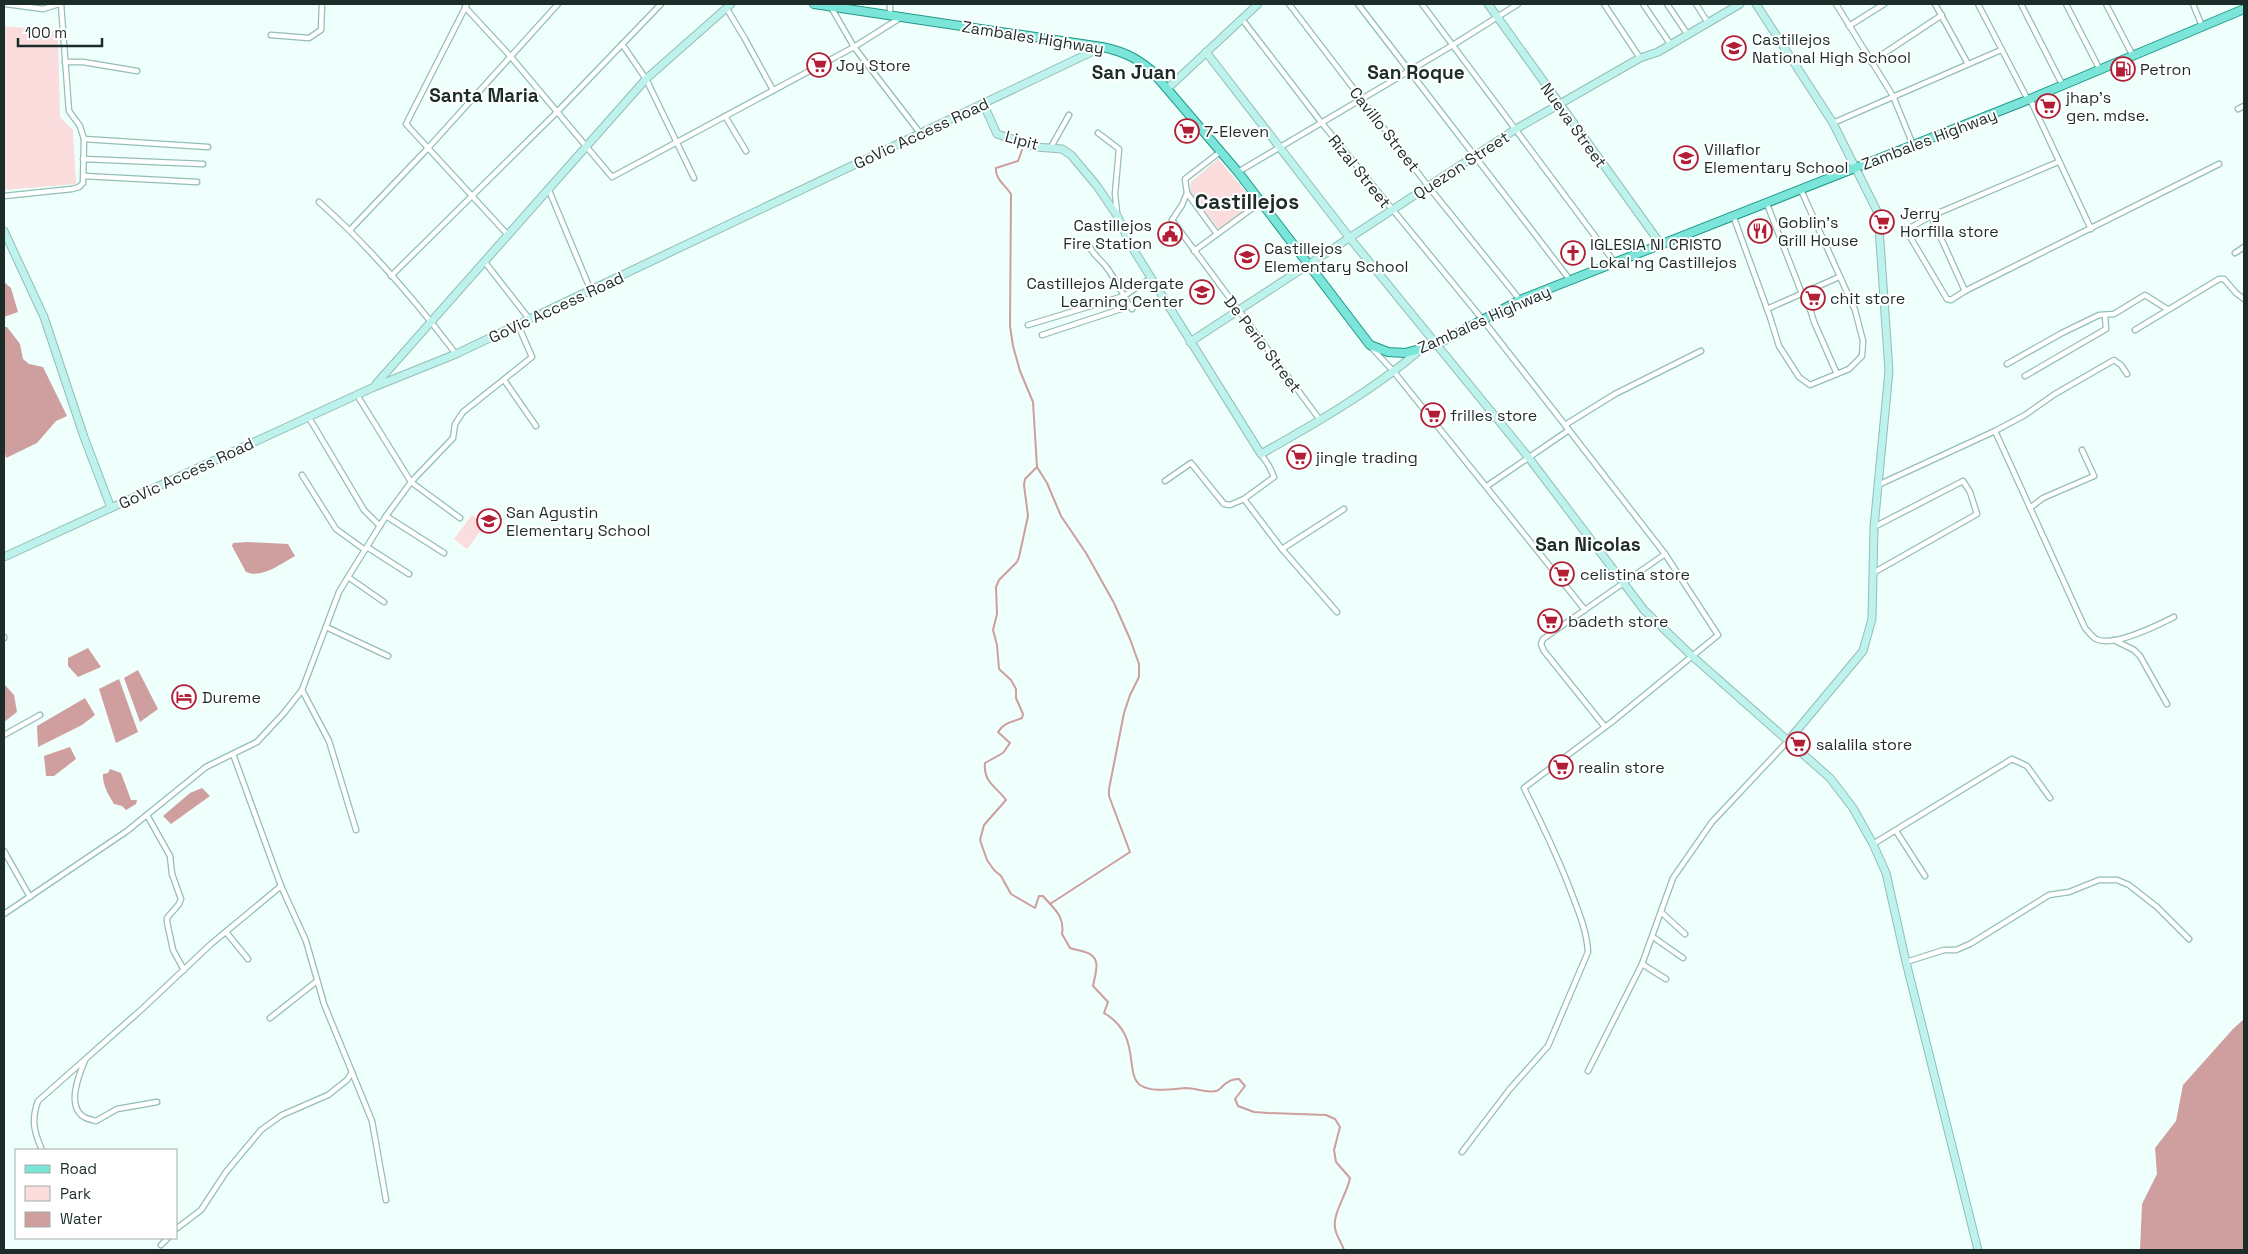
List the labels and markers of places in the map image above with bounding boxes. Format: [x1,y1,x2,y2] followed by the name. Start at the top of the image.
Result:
[1752,29,1911,68] place label: Castillejos National High School
[1721,35,1747,61] school or university icon: Castillejos National High School
[806,52,832,78] supermarket icon: Joy Store
[836,55,911,76] place label: Joy Store
[2110,56,2136,82] fuel station icon: Petron
[2140,59,2191,80] place label: Petron
[2065,87,2149,126] place label: jhap's gen. mdse.
[2035,93,2061,119] supermarket icon: jhap's gen. mdse.
[1174,118,1200,144] supermarket icon: 7-Eleven
[1204,121,1269,142] place label: 7-Eleven
[1704,139,1849,178] place label: Villaflor Elementary School
[1673,145,1699,171] school or university icon: Villaflor Elementary School
[1900,203,1999,242] place label: Jerry Horfilla store
[1869,209,1895,235] supermarket icon: Jerry Horfilla store
[1778,212,1859,251] place label: Goblin's Grill House
[1063,215,1152,254] place label: Castillejos Fire Station
[1747,218,1773,244] restaurant icon: Goblin's Grill House
[1157,221,1183,247] public building icon: Castillejos Fire Station
[1590,234,1737,273] place label: IGLESIA NI CRISTO Lokal ng Castillejos
[1264,238,1409,277] place label: Castillejos Elementary School
[1560,240,1586,266] church icon: IGLESIA NI CRISTO Lokal ng Castillejos
[1234,244,1260,270] school or university icon: Castillejos Elementary School
[1027,273,1184,312] place label: Castillejos Aldergate Learning Center
[1189,279,1215,305] school or university icon: Castillejos Aldergate Learning Center
[1800,285,1826,311] supermarket icon: chit store
[1830,288,1905,309] place label: chit store
[1420,402,1446,428] supermarket icon: frilles store
[1450,405,1537,426] place label: frilles store
[1286,444,1312,470] supermarket icon: jingle trading
[1315,447,1418,468] place label: jingle trading
[506,502,651,541] place label: San Agustin Elementary School
[476,508,502,534] school or university icon: San Agustin Elementary School
[1549,561,1575,587] supermarket icon: celistina store
[1580,564,1690,585] place label: celistina store
[1537,608,1563,634] supermarket icon: badeth store
[1568,611,1668,632] place label: badeth store
[171,684,197,710] hotel icon: Dureme
[202,687,261,708] place label: Dureme
[1785,731,1811,757] supermarket icon: salalila store
[1816,734,1912,755] place label: salalila store
[1548,754,1574,780] supermarket icon: realin store
[1578,757,1665,778] place label: realin store

